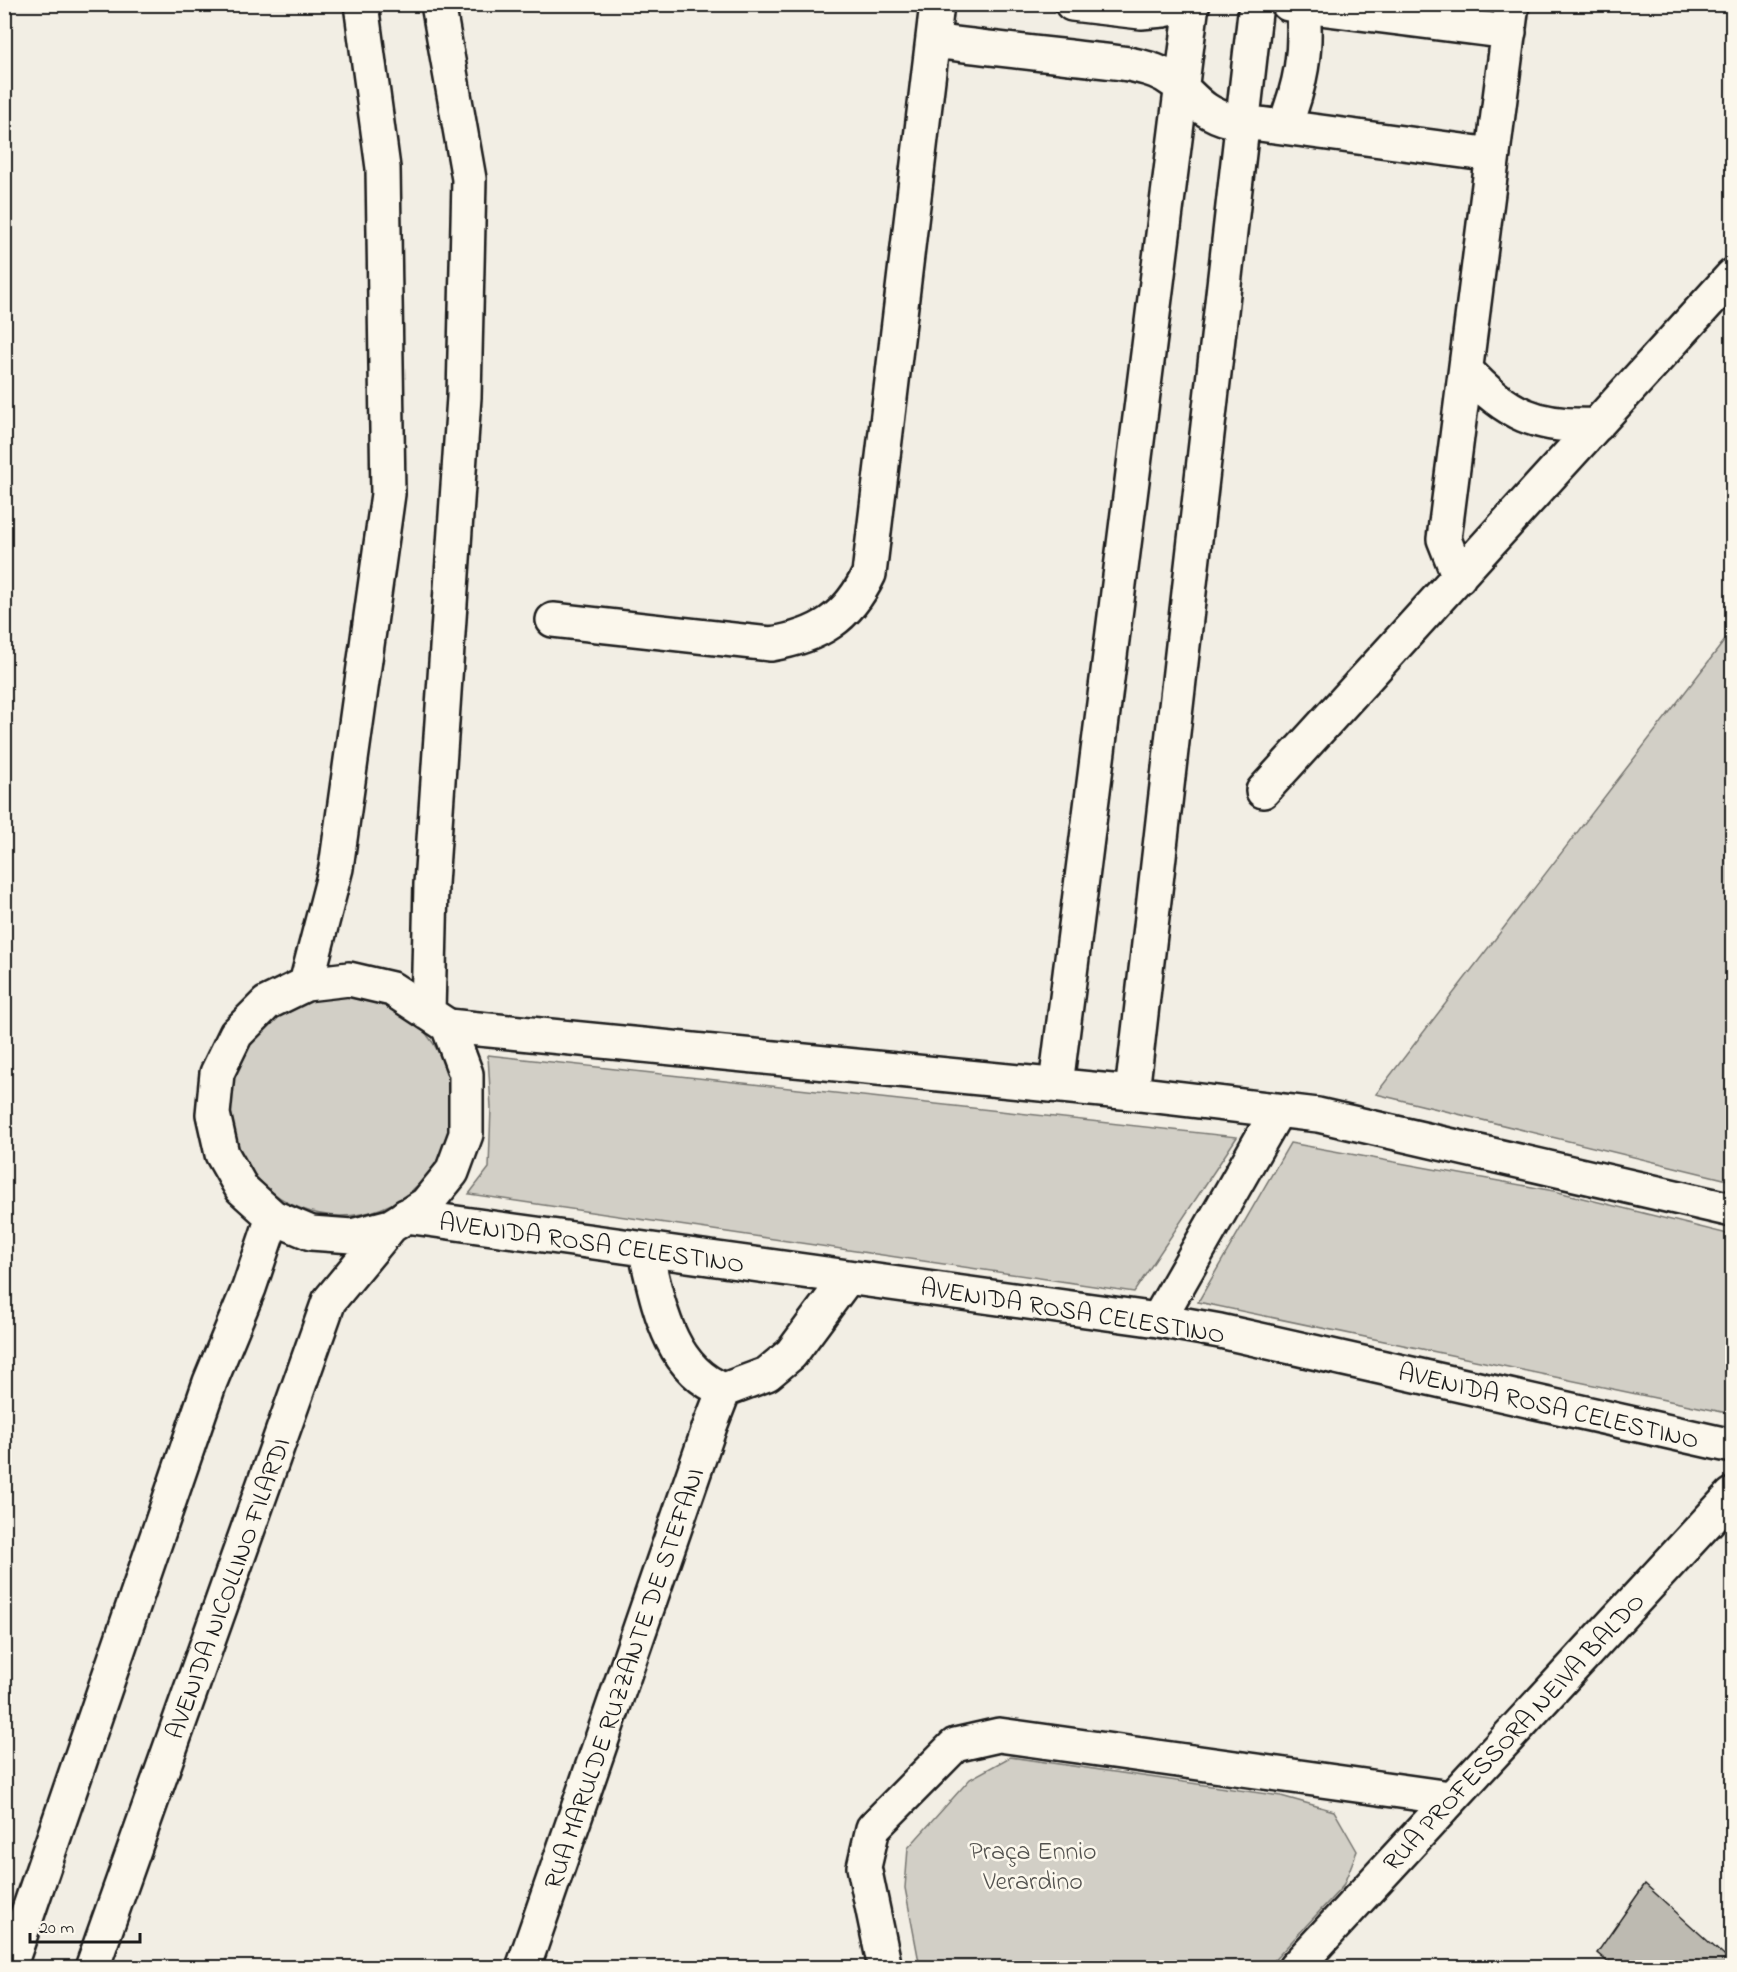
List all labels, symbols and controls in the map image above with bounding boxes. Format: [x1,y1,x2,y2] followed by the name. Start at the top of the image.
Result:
[436,1205,747,1285] street label: AVENIDA ROSA CELESTINO
[917,1270,1228,1356] street label: AVENIDA ROSA CELESTINO
[1394,1355,1703,1461] street label: AVENIDA ROSA CELESTINO
[158,1433,302,1745] street label: AVENIDA NICOLLINO FILARDI
[536,1463,716,1895] street label: RUA MARULDE RUZZANTE DE STEFANI
[1375,1585,1655,1881] street label: RUA PROFESSORA NEIVA BALDO
[969,1834,1097,1902] park label: Praça Ennio Verardino
[30,1906,140,1944] scale bar
[39,1916,74,1942] text: 20 m

